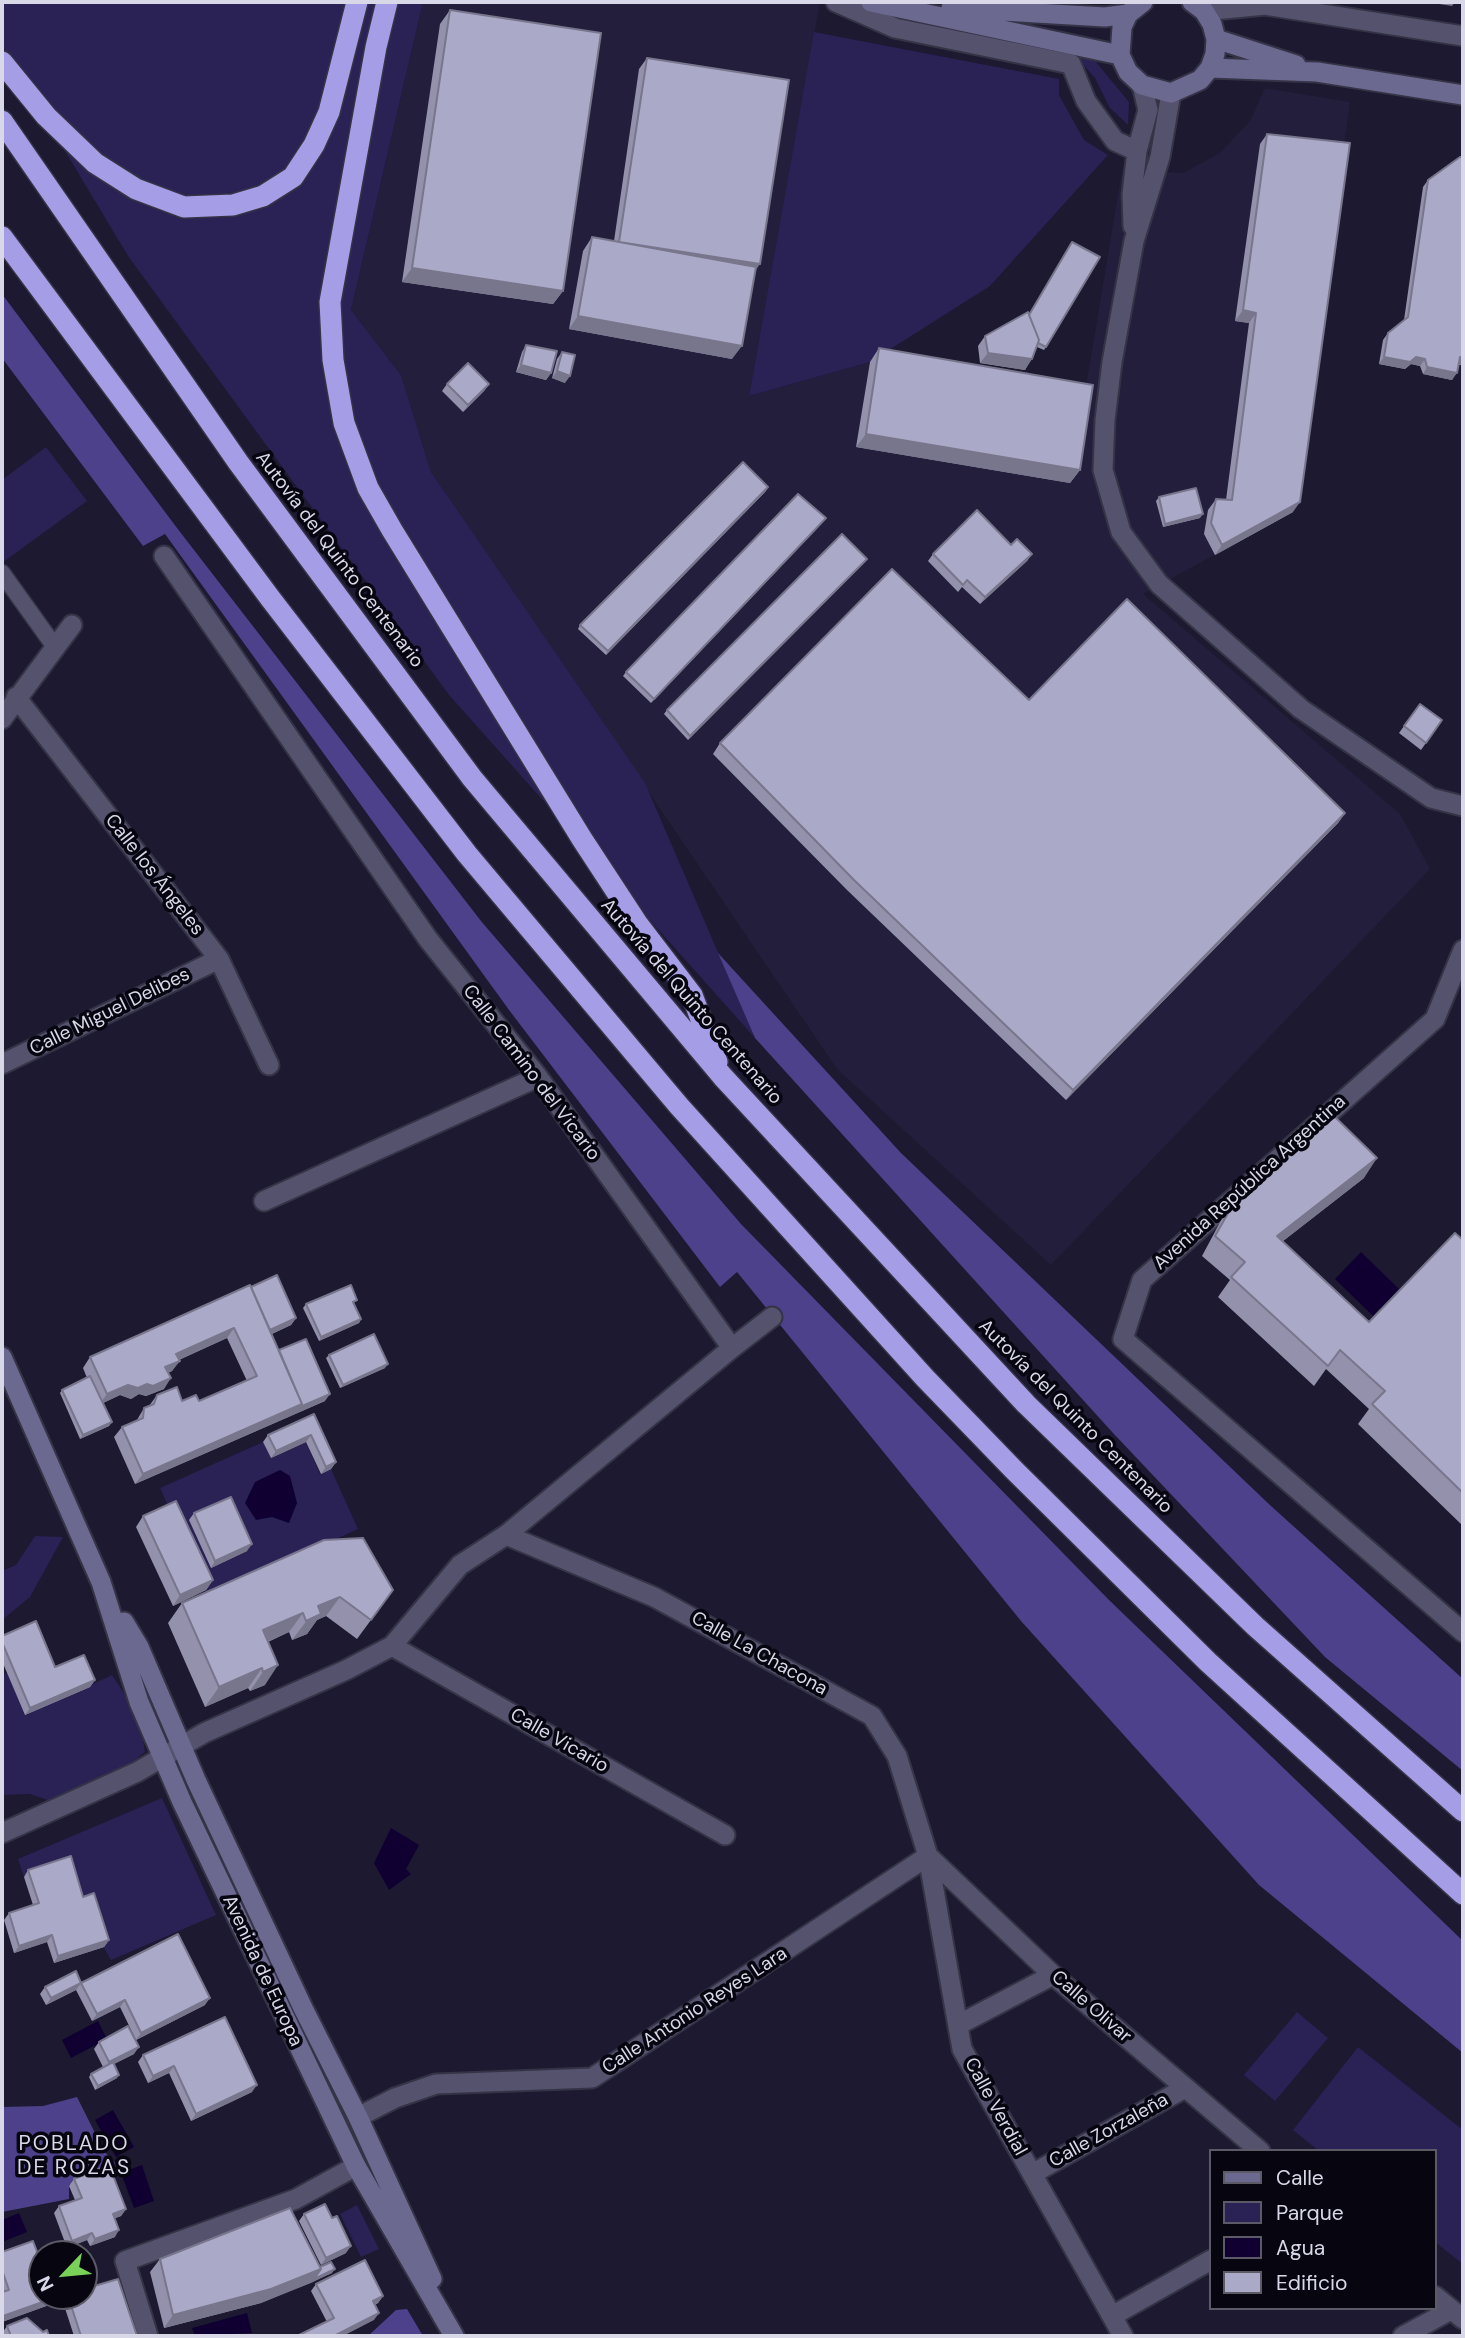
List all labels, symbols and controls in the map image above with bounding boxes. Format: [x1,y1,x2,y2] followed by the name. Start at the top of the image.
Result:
[250,447,428,673] street label: Autovía del Quinto Centenario
[100,810,208,940] street label: Calle los Ángeles
[596,895,786,1109] street label: Autovía del Quinto Centenario
[26,963,194,1061] street label: Calle Miguel Delibes
[457,981,605,1165] street label: Calle Camino del Vicario
[1149,1091,1351,1275] street label: Avenida República Argentina
[973,1315,1177,1519] street label: Autovía del Quinto Centenario
[687,1607,831,1701] street label: Calle La Chacona
[506,1704,612,1778] street label: Calle Vicario
[217,1892,307,2050] street label: Avenida de Europa
[598,1943,792,2079] street label: Calle Antonio Reyes Lara
[1046,1966,1136,2048] street label: Calle Olivar
[959,2054,1031,2160] street label: Calle Verdial
[1046,2089,1172,2173] street label: Calle Zorzaleña
[18,2131,130,2181] district label: POBLADO DE ROZAS
[1210,2149,1437,2310] legend
[1276,2164,1324,2192] text: Calle
[1276,2199,1344,2227] text: Parque
[1276,2234,1325,2262] text: Agua
[28,2240,98,2310] north arrow
[1276,2269,1347,2297] text: Edificio
[31,2272,60,2295] text: N

